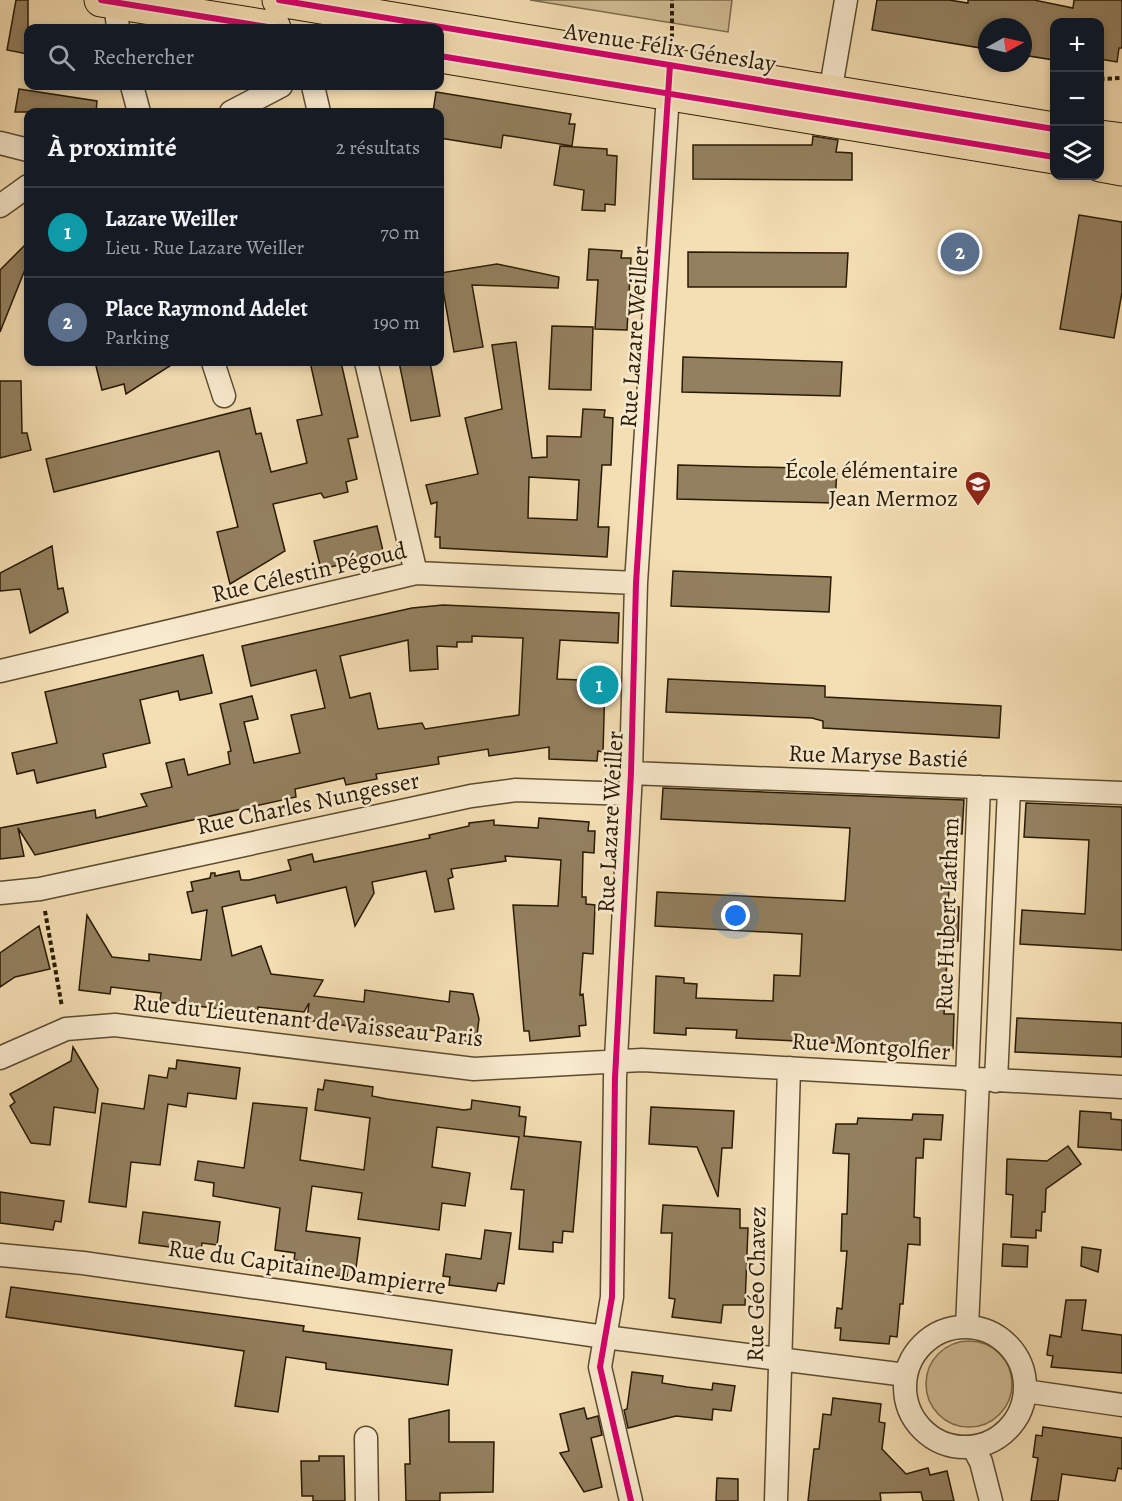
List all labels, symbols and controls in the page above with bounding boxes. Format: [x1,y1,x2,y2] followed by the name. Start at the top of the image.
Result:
[561,14,779,80] street label: Avenue Félix Géneslay
[978,18,1032,72] north arrow
[1050,18,1104,180] map controls
[1050,18,1104,72] button: +
[24,24,444,90] search box
[45,41,78,74] icon: search
[93,42,194,72] text: Rechercher
[1050,72,1104,126] button: −
[1050,126,1104,180] button: layers
[48,130,177,165] text: À proximité
[336,134,420,161] text: 2 résultats
[105,204,238,234] text: Lazare Weiller
[64,219,71,246] text: 1
[380,219,420,246] text: 70 m
[940,230,980,274] pin: 2
[105,234,304,261] text: Lieu · Rue Lazare Weiller
[612,245,656,429] street label: Rue Lazare Weiller
[105,294,308,324] text: Place Raymond Adelet
[63,309,72,336] text: 2
[373,309,420,336] text: 190 m
[105,324,169,351] text: Parking
[784,454,958,514] place label: École élémentaire Jean Mermoz
[963,469,993,507] school or university icon: École élémentaire Jean Mermoz
[208,534,410,610] street label: Rue Célestin Pégoud
[580,662,618,708] pin: 1
[589,730,631,914] street label: Rue Lazare Weiller
[788,737,968,775] street label: Rue Maryse Bastié
[194,764,422,842] street label: Rue Charles Nungesser
[928,817,966,1011] street label: Rue Hubert Latham
[721,901,750,930] your location
[131,986,485,1054] street label: Rue du Lieutenant de Vaisseau Paris
[790,1024,952,1068] street label: Rue Montgolfier
[739,1206,773,1362] street label: Rue Géo Chavez
[166,1232,448,1302] street label: Rue du Capitaine Dampierre

